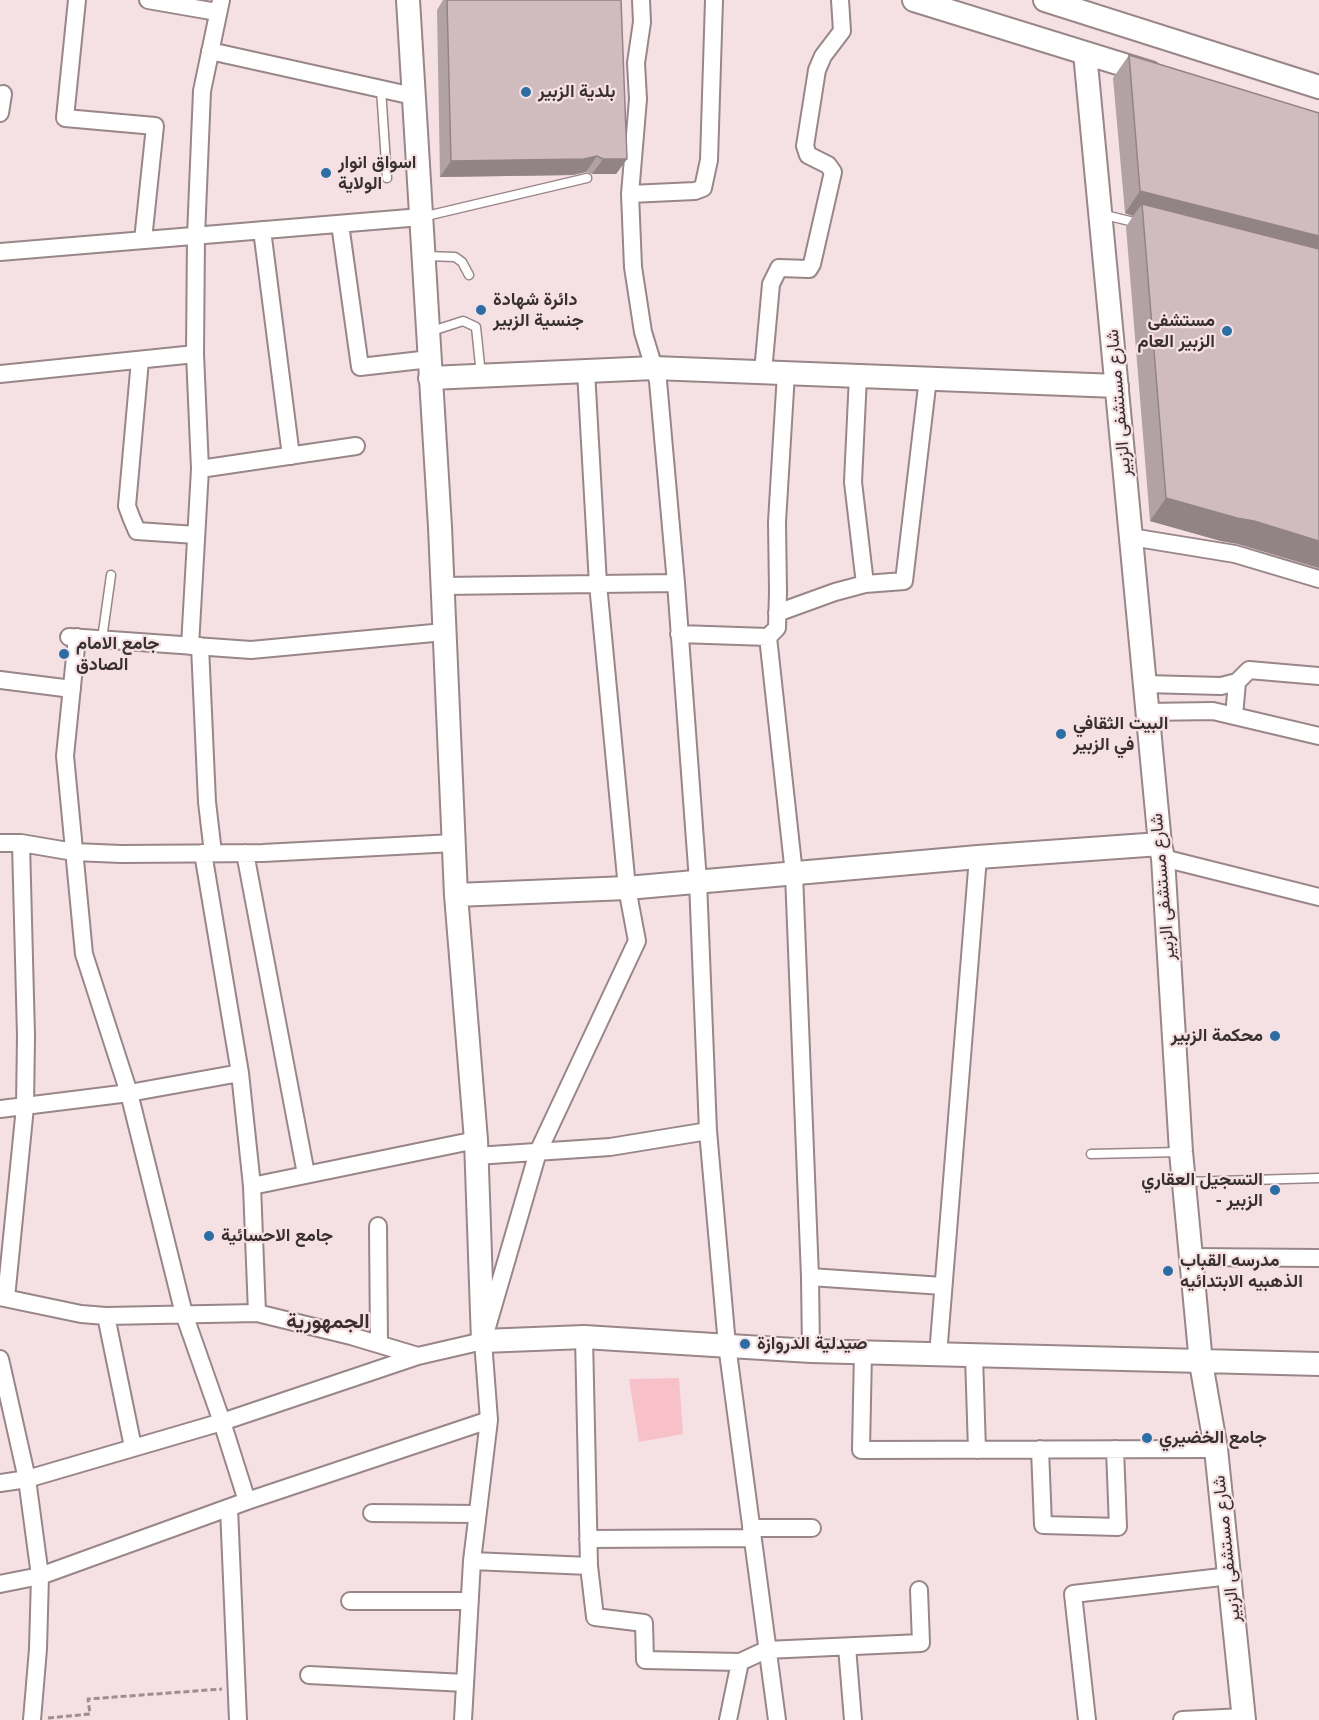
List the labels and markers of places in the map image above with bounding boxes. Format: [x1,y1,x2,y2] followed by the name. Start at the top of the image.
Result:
[538,81,615,103] place label: بلدية الزبير
[519,85,533,99] marker: بلدية الزبير
[338,152,416,195] place label: اسواق انوار الولاية
[319,166,333,180] marker: اسواق انوار الولاية
[493,289,584,332] place label: دائرة شهادة جنسية الزبير
[474,303,488,317] marker: دائرة شهادة جنسية الزبير
[1138,310,1215,352] place label: مستشفى الزبير العام
[1220,324,1234,338] marker: مستشفى الزبير العام
[76,633,160,676] place label: جامع الامام الصادق
[57,647,71,661] marker: جامع الامام الصادق
[1073,713,1168,756] place label: البيت الثقافي في الزبير
[1054,727,1068,741] marker: البيت الثقافي في الزبير
[1171,1025,1263,1047] place label: محكمة الزبير
[1268,1029,1282,1043] marker: محكمة الزبير
[1141,1169,1263,1212] place label: التسجيل العقاري - الزبير
[1268,1183,1282,1197] marker: التسجيل العقاري - الزبير
[221,1225,333,1247] place label: جامع الاحسائية
[202,1229,216,1243] marker: جامع الاحسائية
[1180,1250,1303,1292] place label: مدرسه القباب الذهبيه الابتدائيه
[1161,1264,1175,1278] marker: مدرسه القباب الذهبيه الابتدائيه
[757,1333,868,1355] place label: صيدلية الدروازة
[738,1337,752,1351] marker: صيدلية الدروازة
[1159,1427,1267,1449] place label: جامع الخضيري
[1140,1431,1154,1445] marker: جامع الخضيري

